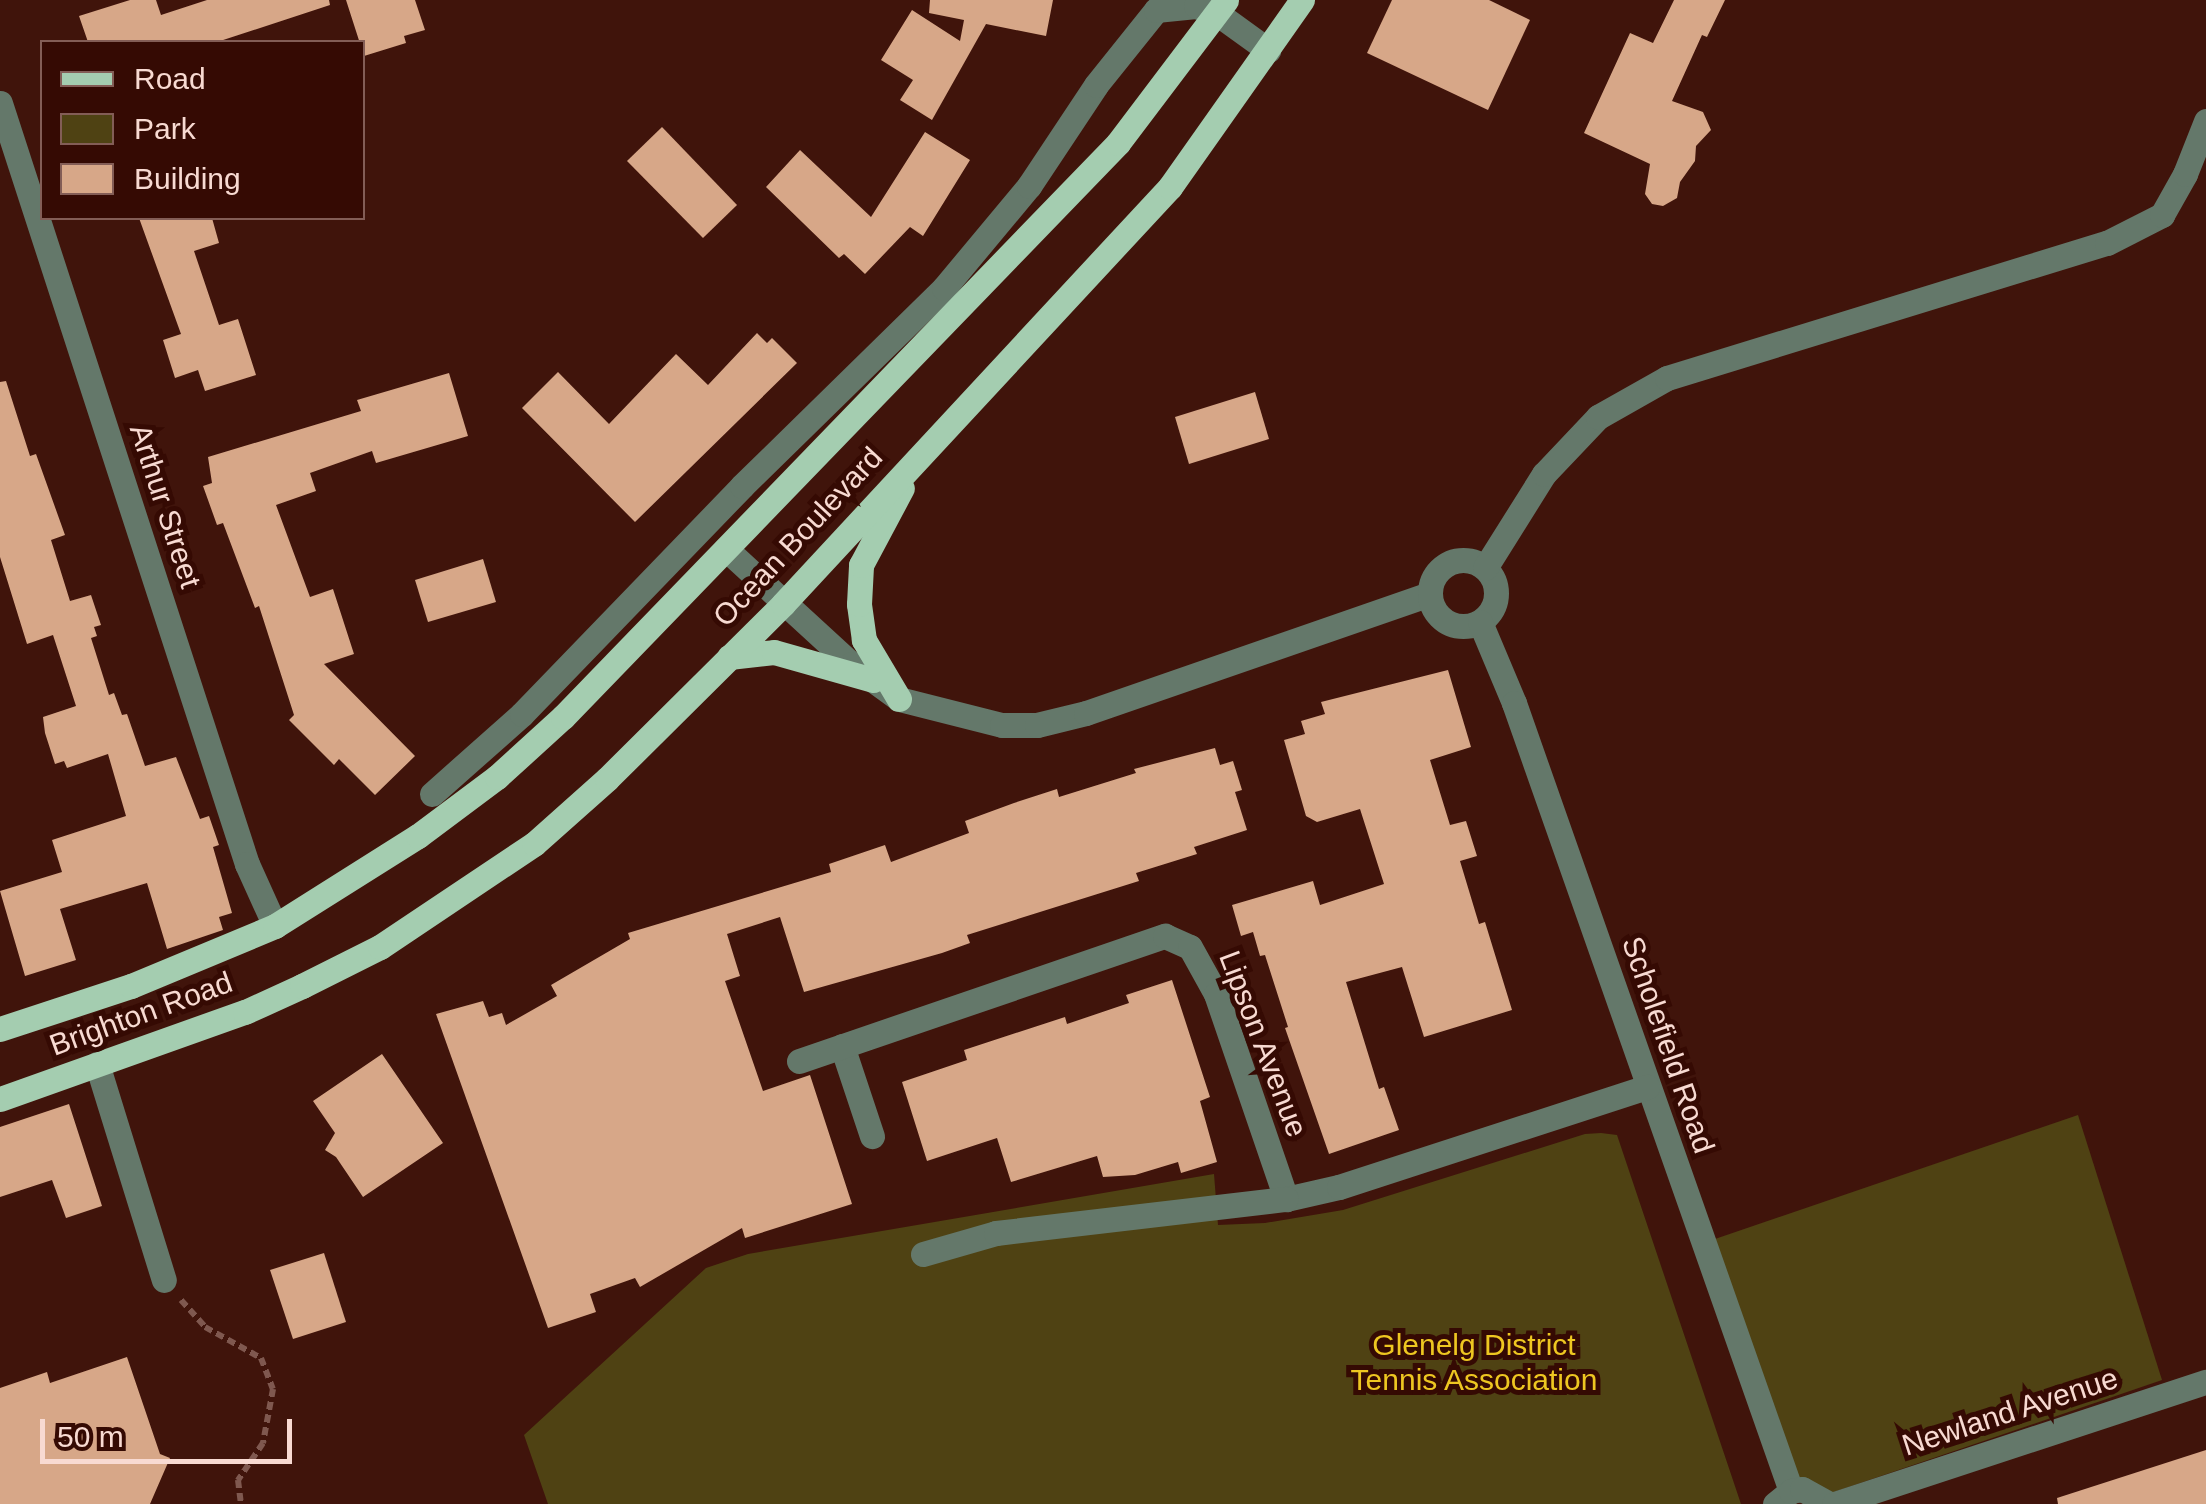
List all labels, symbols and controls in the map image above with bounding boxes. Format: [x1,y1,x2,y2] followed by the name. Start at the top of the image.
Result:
[40,40,365,220] legend
[134,62,206,95] text: Road
[134,112,196,145] text: Park
[134,162,241,195] text: Building
[122,420,208,592] street label: Arthur Street
[706,440,890,634] street label: Ocean Boulevard
[1614,932,1722,1158] street label: Scholefield Road
[1211,945,1315,1143] street label: Lipson Avenue
[45,964,237,1064] street label: Brighton Road
[1350,1327,1598,1398] park label: Glenelg District Tennis Association
[1897,1360,2123,1464] street label: Newland Avenue
[45,1399,298,1461] scale bar
[57,1420,124,1453] text: 50 m

